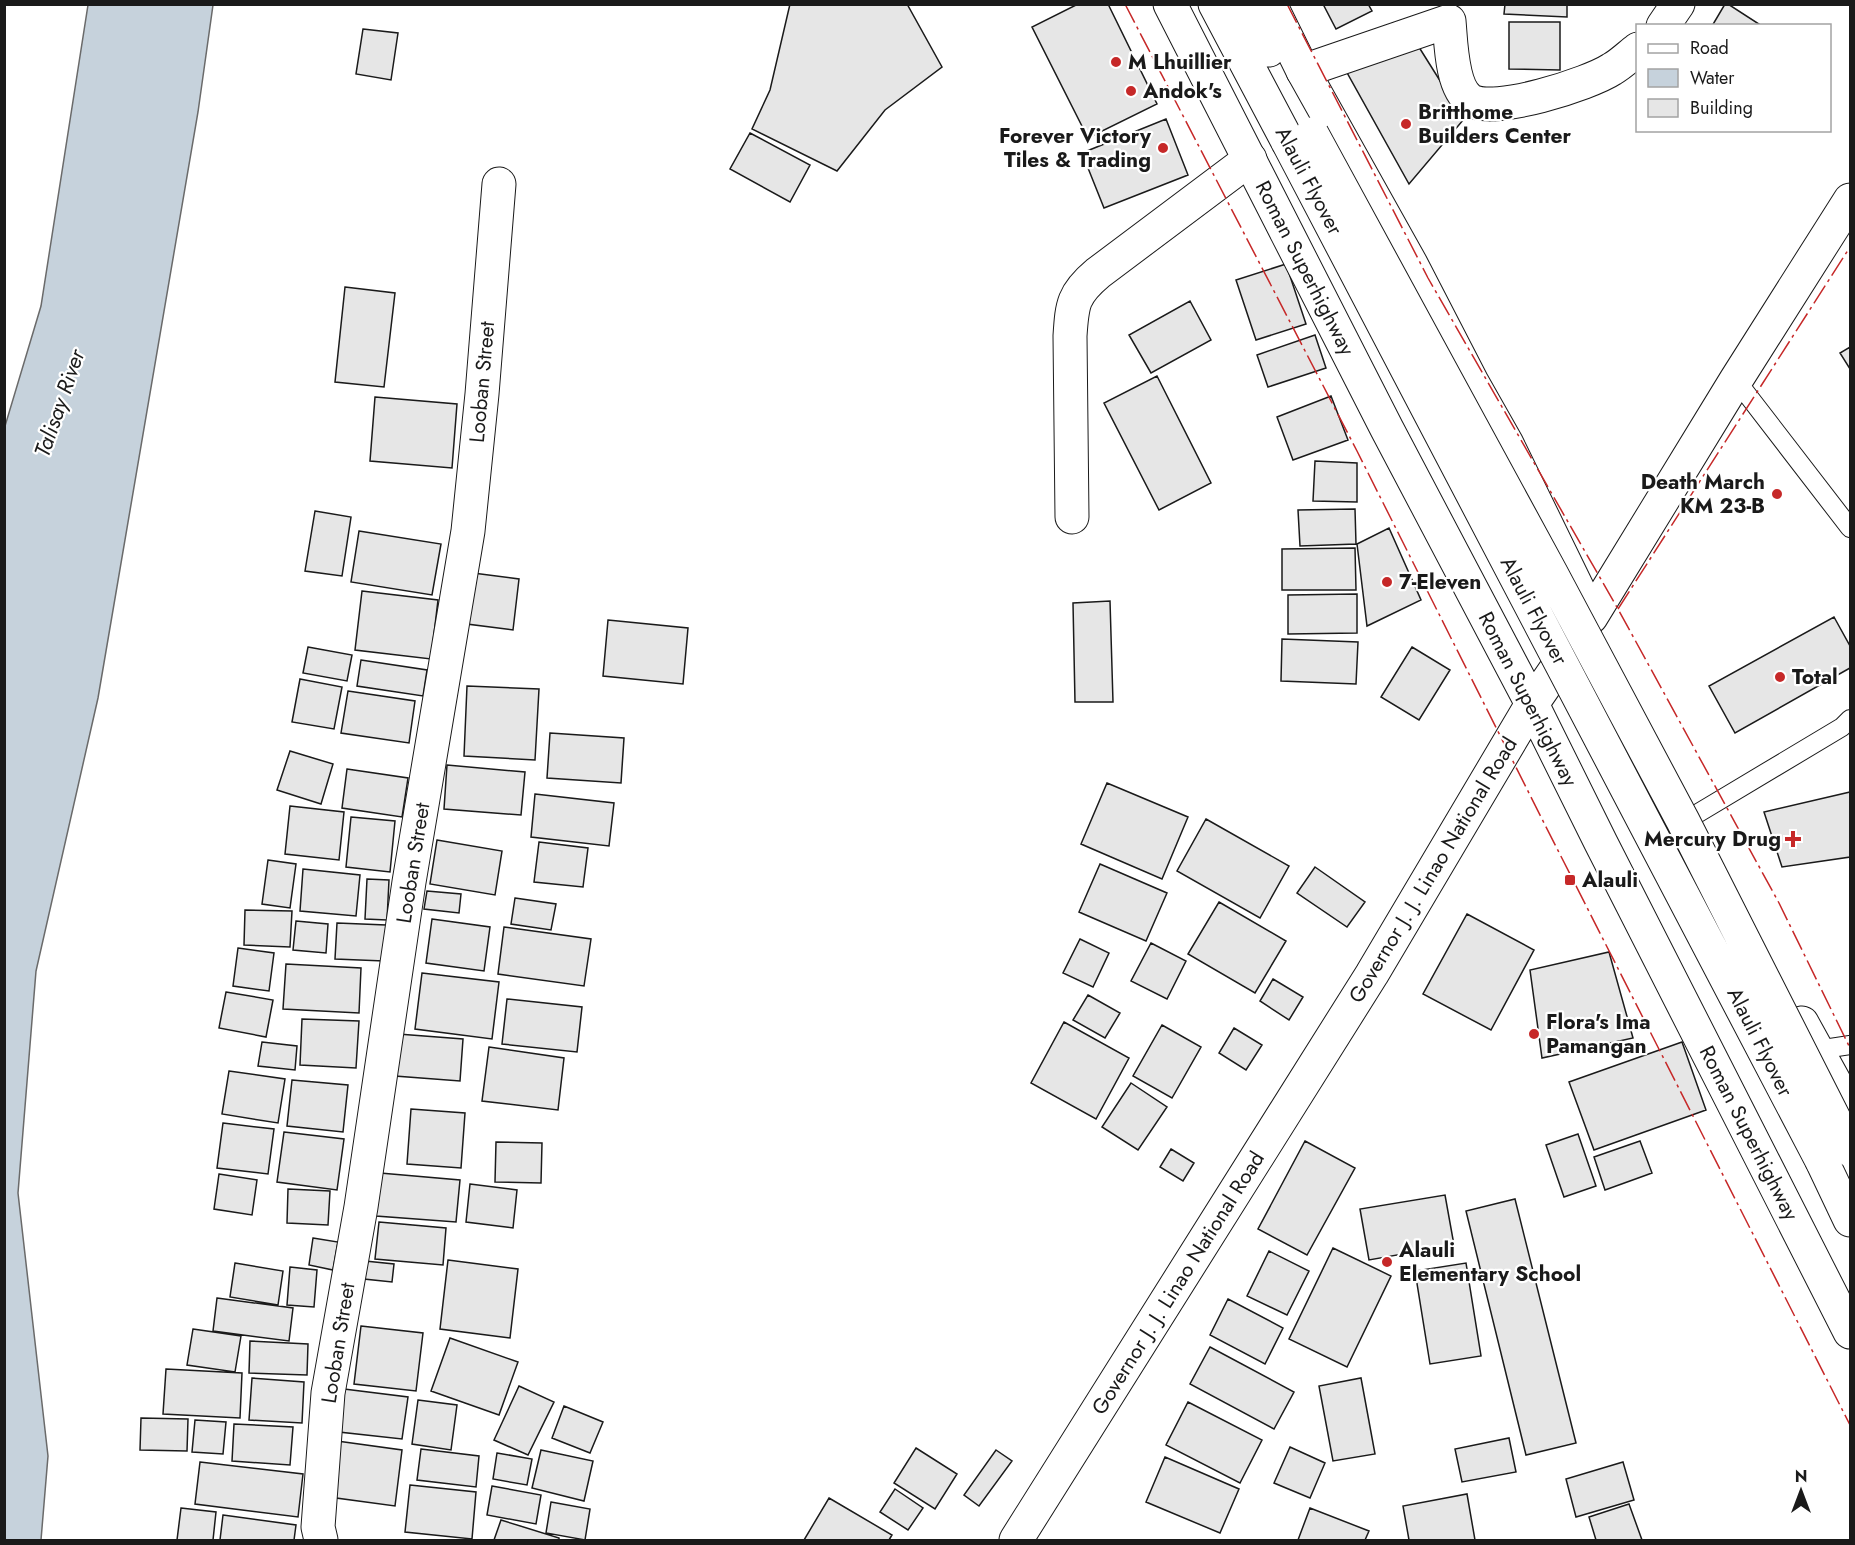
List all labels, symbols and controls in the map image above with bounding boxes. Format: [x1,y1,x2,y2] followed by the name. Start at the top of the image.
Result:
[1636,24,1831,132] legend
[1690,35,1729,61] text: Road
[1128,47,1232,77] place label: M Lhuillier
[1109,55,1123,69] marker: M Lhuillier
[1690,65,1735,91] text: Water
[1142,76,1222,106] place label: Andok's
[1124,84,1138,98] marker: Andok's
[1690,95,1753,121] text: Building
[1418,97,1572,151] place label: Britthome Builders Center
[1399,117,1413,131] marker: Britthome Builders Center
[999,121,1152,175] place label: Forever Victory Tiles & Trading
[1268,122,1350,241] street label: Alauli Flyover
[1156,141,1170,155] marker: Forever Victory Tiles & Trading
[1248,175,1362,361] street label: Roman Superhighway
[462,320,502,444] street label: Looban Street
[26,343,93,461] water label: Talisay River
[1641,467,1765,521] place label: Death March KM 23-B
[1770,487,1784,501] marker: Death March KM 23-B
[1493,552,1575,671] street label: Alauli Flyover
[1399,567,1481,597] place label: 7-Eleven
[1380,575,1394,589] marker: 7-Eleven
[1471,606,1585,792] street label: Roman Superhighway
[1792,662,1838,692] place label: Total
[1773,670,1787,684] marker: Total
[1342,731,1524,1009] street label: Governor J. J. Linao National Road
[389,800,437,926] street label: Looban Street
[1644,824,1781,854] place label: Mercury Drug
[1786,832,1800,846] marker: Mercury Drug
[1581,865,1638,895] place label: Alauli
[1563,873,1577,887] marker: Alauli
[1720,982,1801,1102] street label: Alauli Flyover
[1546,1007,1650,1061] place label: Flora's Ima Pamangan
[1527,1027,1541,1041] marker: Flora's Ima Pamangan
[1692,1040,1806,1226] street label: Roman Superhighway
[1084,1146,1272,1420] street label: Governor J. J. Linao National Road
[1398,1235,1581,1289] place label: Alauli Elementary School
[1380,1255,1394,1269] marker: Alauli Elementary School
[314,1280,362,1406] street label: Looban Street
[1771,1461,1831,1521] north arrow
[1795,1465,1807,1488] text: N

